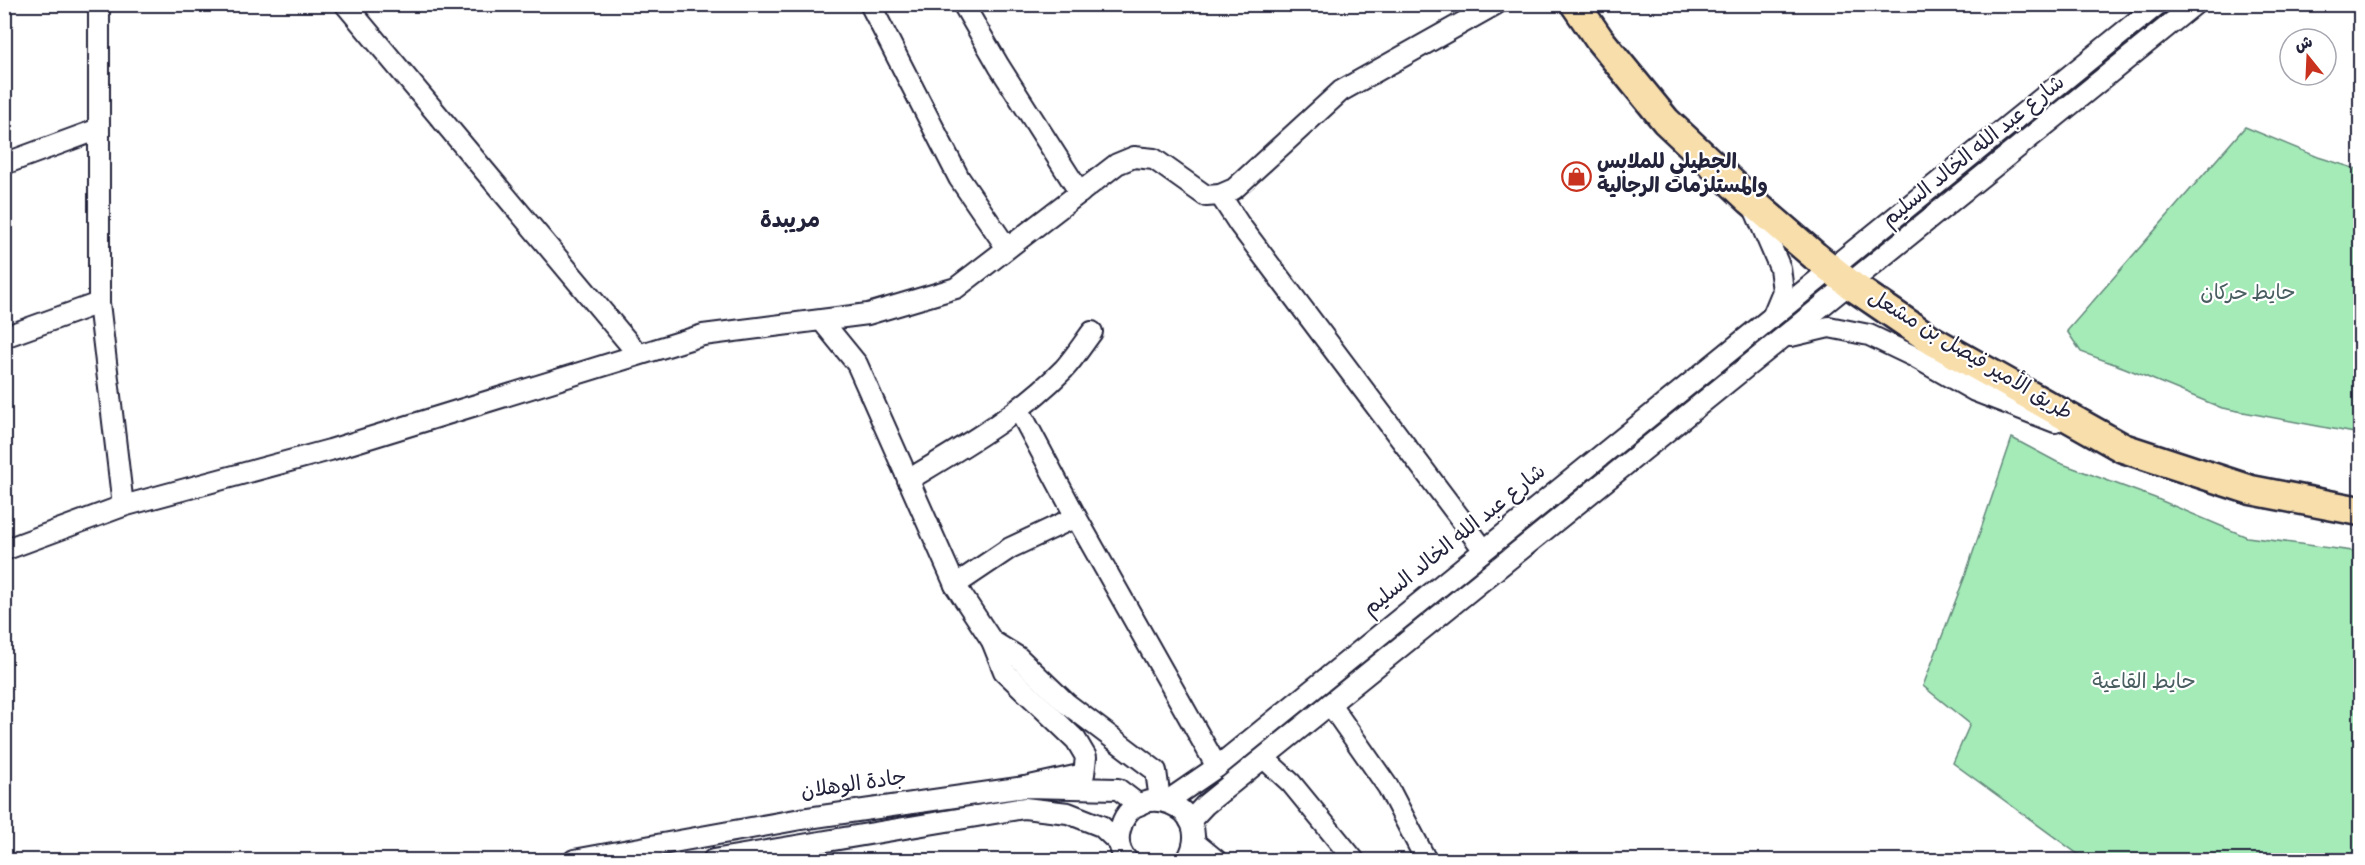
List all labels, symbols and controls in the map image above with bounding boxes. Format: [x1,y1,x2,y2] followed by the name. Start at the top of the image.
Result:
[2278,27,2338,87] north arrow
[2293,34,2316,58] text: ش
[1879,72,2071,234] street label: شارع عبد الله الخالد السليم
[1597,152,1768,201] place label: الجطيلي للملابس والمستلزمات الرجالية
[1560,160,1592,192] shop icon: الجطيلي للملابس والمستلزمات الرجالية
[760,210,820,236] district label: مريبدة
[1862,282,2078,428] street label: طريق الأمير فيصل بن مشعل
[2200,283,2296,308] park label: حايط حركان
[1360,461,1552,623] street label: شارع عبد الله الخالد السليم
[2092,672,2196,697] park label: حايط القاعية
[800,767,908,807] street label: جادة الوهلان

